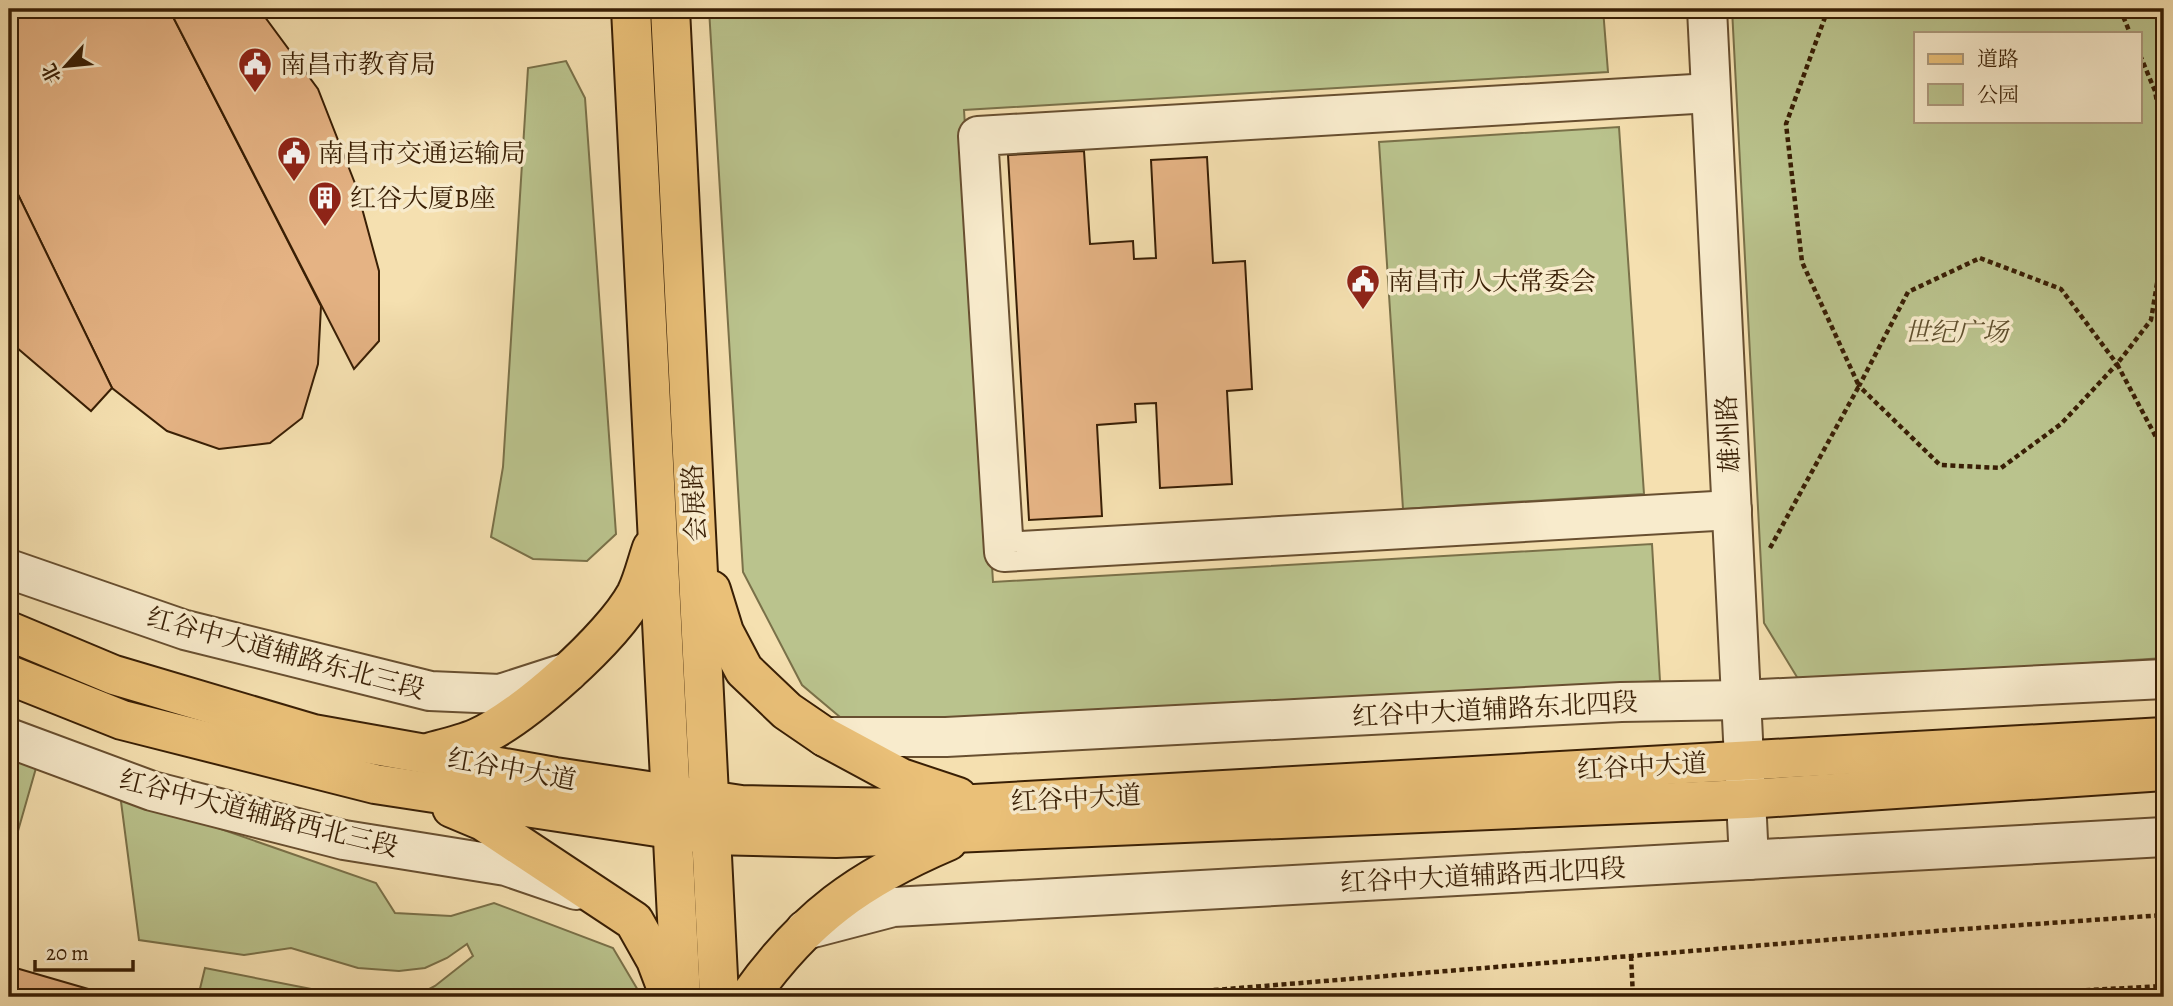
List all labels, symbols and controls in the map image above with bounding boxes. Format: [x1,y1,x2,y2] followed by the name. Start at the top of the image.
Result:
[32,32,102,102] north arrow
[1914,32,2142,122] legend
[236,45,274,94] public building icon: 南昌市教育局
[1977,45,2019,73] text: 道路
[280,47,436,82] place label: 南昌市教育局
[36,59,68,88] text: 北
[1977,81,2019,109] text: 公园
[275,134,313,183] public building icon: 南昌市交通运输局
[318,136,526,171] place label: 南昌市交通运输局
[306,179,344,228] building icon: 红谷大厦B座
[350,181,496,216] place label: 红谷大厦B座
[1344,262,1382,311] public building icon: 南昌市人大常委会
[1388,264,1596,299] place label: 南昌市人大常委会
[1904,315,2010,350] park label: 世纪广场
[1709,394,1748,474] street label: 雄州路
[675,463,714,543] street label: 会展路
[143,600,429,707] street label: 红谷中大道辅路东北三段
[1351,685,1639,734] street label: 红谷中大道辅路东北四段
[445,741,579,798] street label: 红谷中大道
[1576,746,1708,787] street label: 红谷中大道
[116,762,402,865] street label: 红谷中大道辅路西北三段
[1010,778,1142,819] street label: 红谷中大道
[1339,851,1627,900] street label: 红谷中大道辅路西北四段
[35,929,133,973] scale bar
[46,939,89,967] text: 20 m

